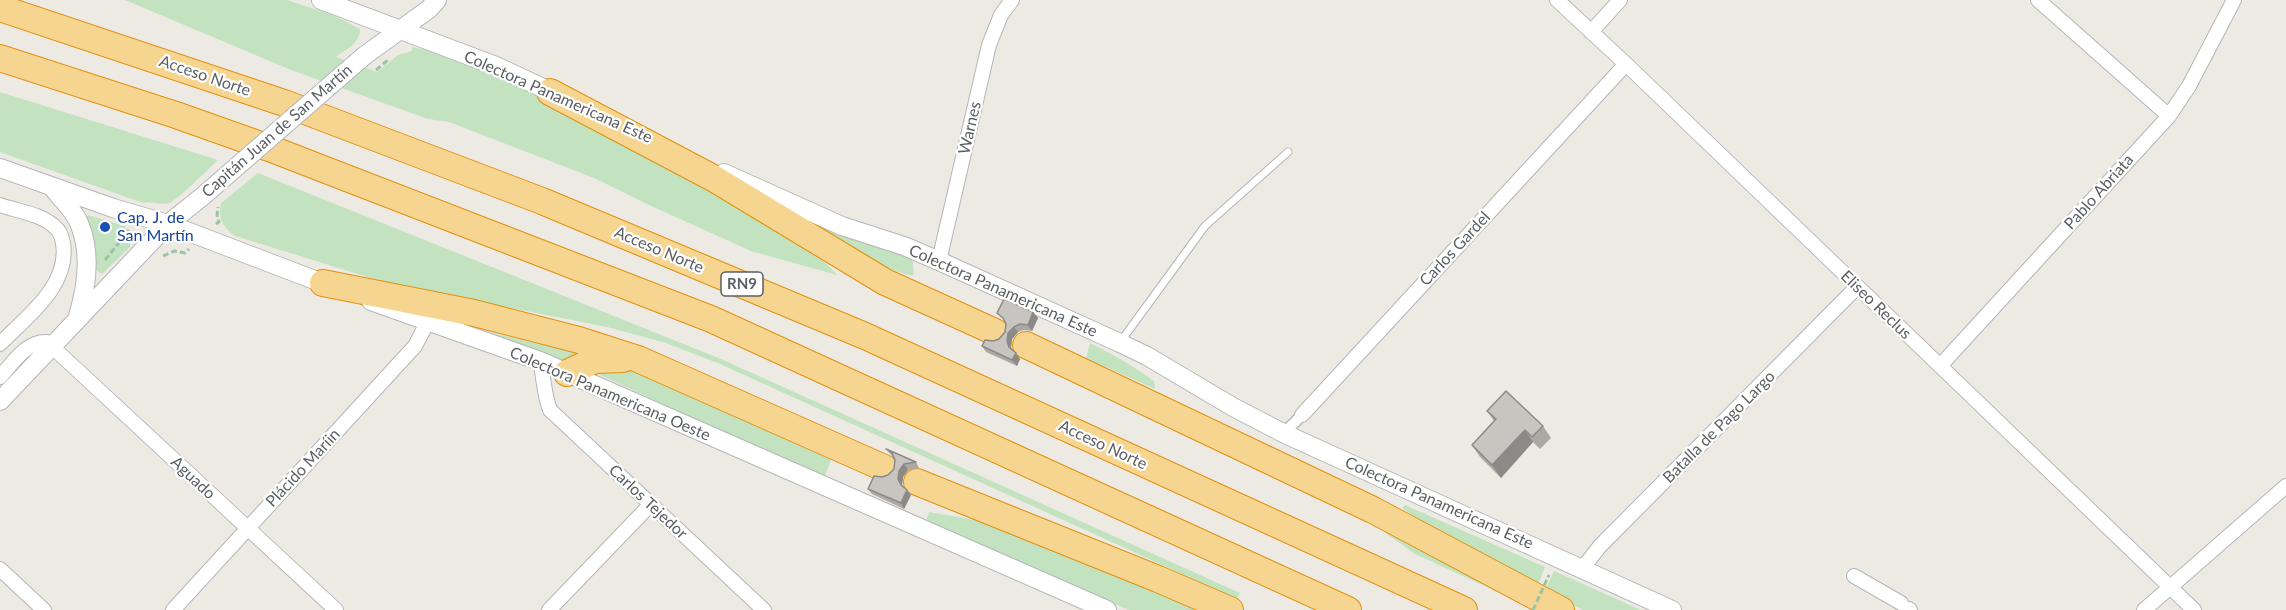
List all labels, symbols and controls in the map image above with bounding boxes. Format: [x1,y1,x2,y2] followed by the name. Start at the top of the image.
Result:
[461,47,655,147] street label: Colectora Panamericana Este
[157,51,253,101] street label: Acceso Norte
[198,61,356,201] street label: Capitán Juan de San Martín
[955,100,985,156] street label: Warnes
[2060,151,2138,233] street label: Pablo Abriata
[117,208,194,246] place label: Cap. J. de San Martín
[1416,208,1494,290] street label: Carlos Gardel
[98,220,112,234] marker: Cap. J. de San Martín
[611,223,707,277] street label: Acceso Norte
[906,241,1100,341] street label: Colectora Panamericana Este
[1837,267,1915,343] street label: Eliseo Reclus
[721,272,763,296] road number: RN9
[507,343,713,445] street label: Colectora Panamericana Oeste
[1659,367,1779,487] street label: Batalla de Pago Largo
[1056,416,1150,474] street label: Acceso Norte
[262,425,344,511] street label: Plácido Maríin
[167,453,219,503] street label: Aguado
[1342,453,1536,553] street label: Colectora Panamericana Este
[605,461,691,543] street label: Carlos Tejedor

